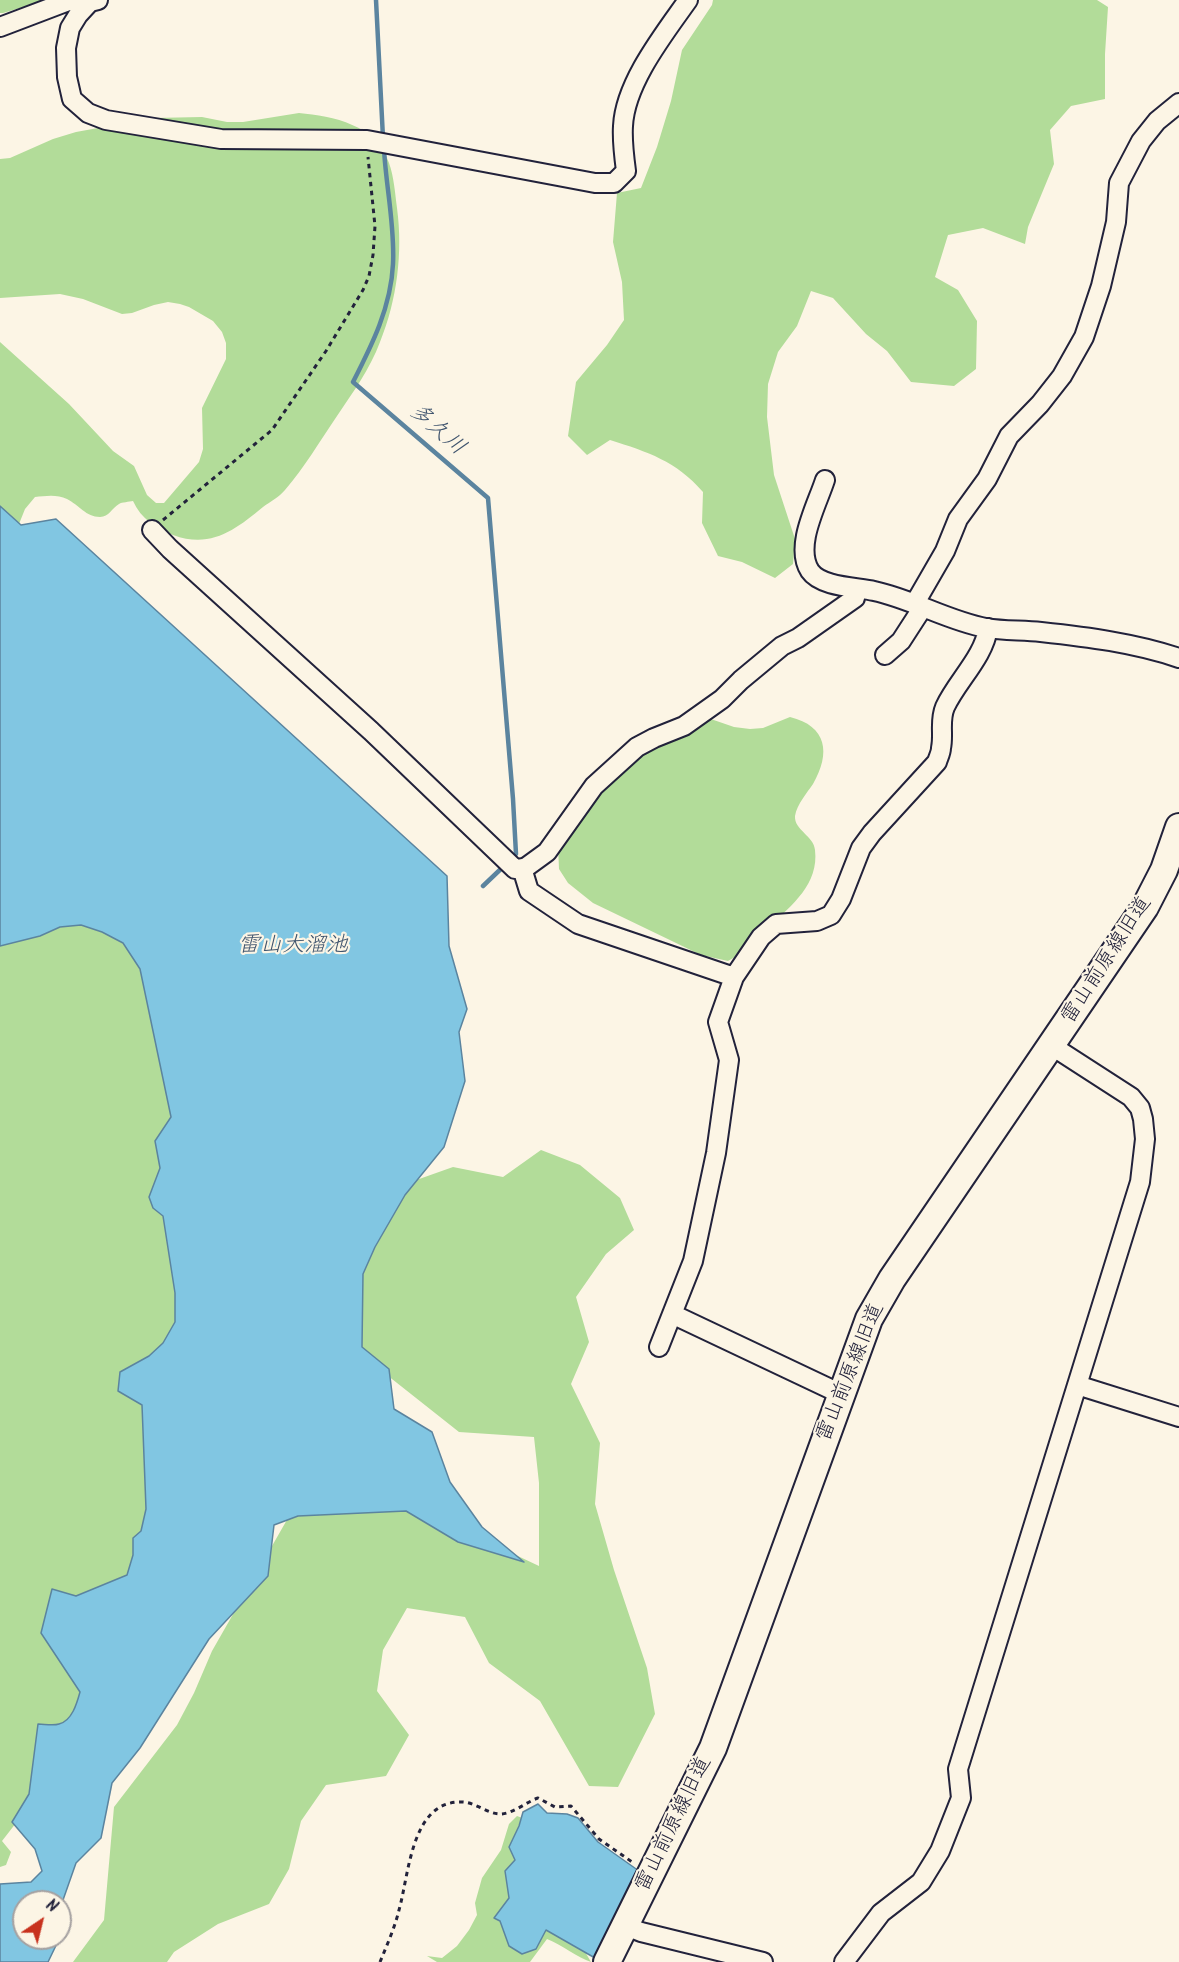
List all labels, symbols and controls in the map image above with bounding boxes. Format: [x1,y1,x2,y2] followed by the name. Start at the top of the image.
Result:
[402,399,470,463] water label: 多久川
[1057,892,1159,1030] street label: 雷山前原線旧道
[238,934,348,960] water label: 雷山大溜池
[813,1300,891,1446] street label: 雷山前原線旧道
[631,1753,719,1897] street label: 雷山前原線旧道
[12,1890,72,1950] north arrow
[40,1893,63,1920] text: N

